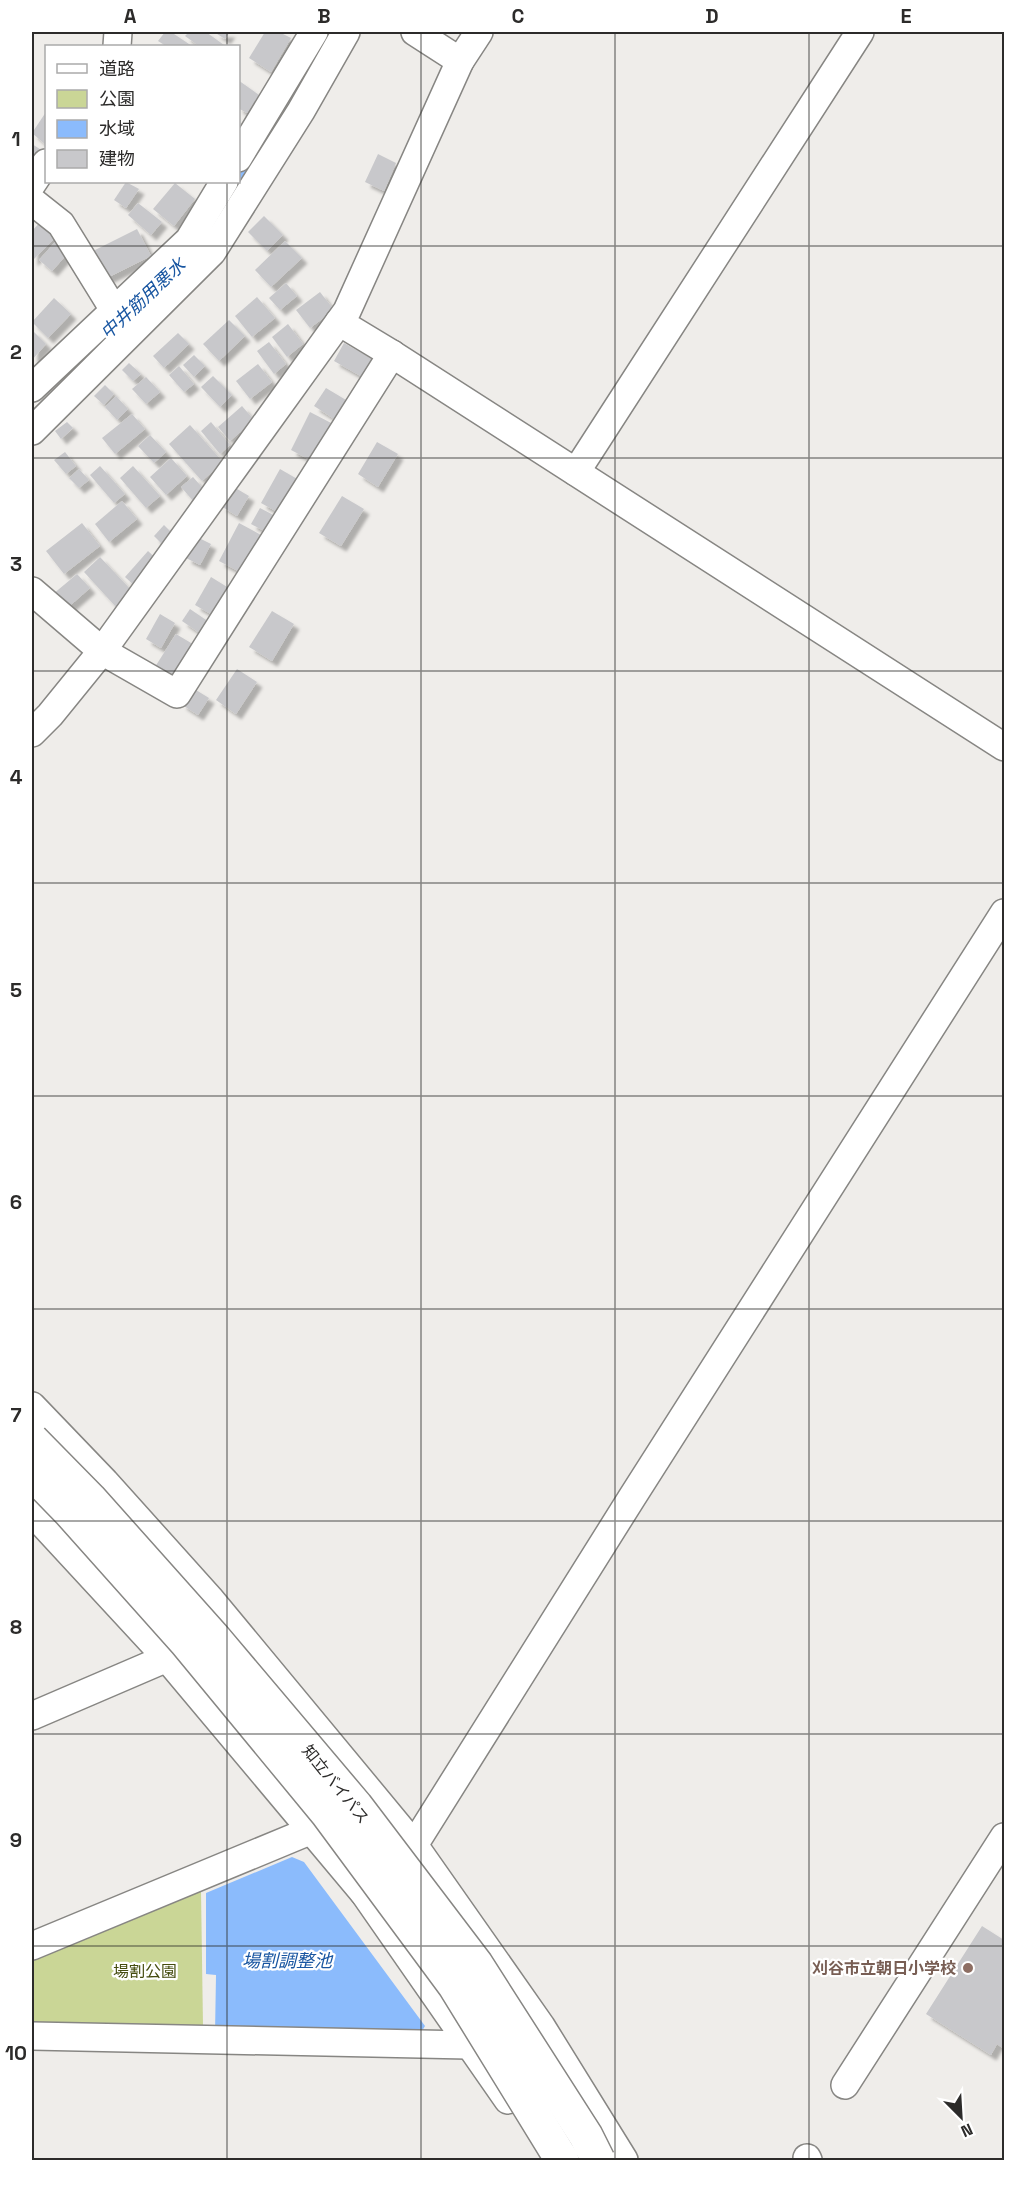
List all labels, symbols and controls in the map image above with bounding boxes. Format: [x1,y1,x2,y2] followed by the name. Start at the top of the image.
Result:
[124,3,137,29] text: A
[317,3,331,29] text: B
[512,3,525,29] text: C
[705,3,719,29] text: D
[900,3,912,29] text: E
[45,45,240,183] legend
[99,57,135,80] text: 道路
[99,87,135,110] text: 公園
[99,117,135,140] text: 水域
[11,126,21,152] text: 1
[99,147,135,170] text: 建物
[95,252,191,344] water label: 中井筋用悪水
[10,339,22,365] text: 2
[10,551,22,577] text: 3
[10,764,23,790] text: 4
[10,977,22,1003] text: 5
[10,1189,22,1215] text: 6
[10,1402,22,1428] text: 7
[10,1614,22,1640] text: 8
[297,1741,374,1828] street label: 知立バイパス
[10,1827,22,1853] text: 9
[242,1949,334,1972] water label: 場割調整池
[812,1958,956,1979] place label: 刈谷市立朝日小学校
[113,1961,177,1982] park label: 場割公園
[961,1961,975,1975] marker: 刈谷市立朝日小学校
[5,2040,27,2066] text: 10
[931,2087,991,2147] north arrow
[958,2118,976,2142] text: N

